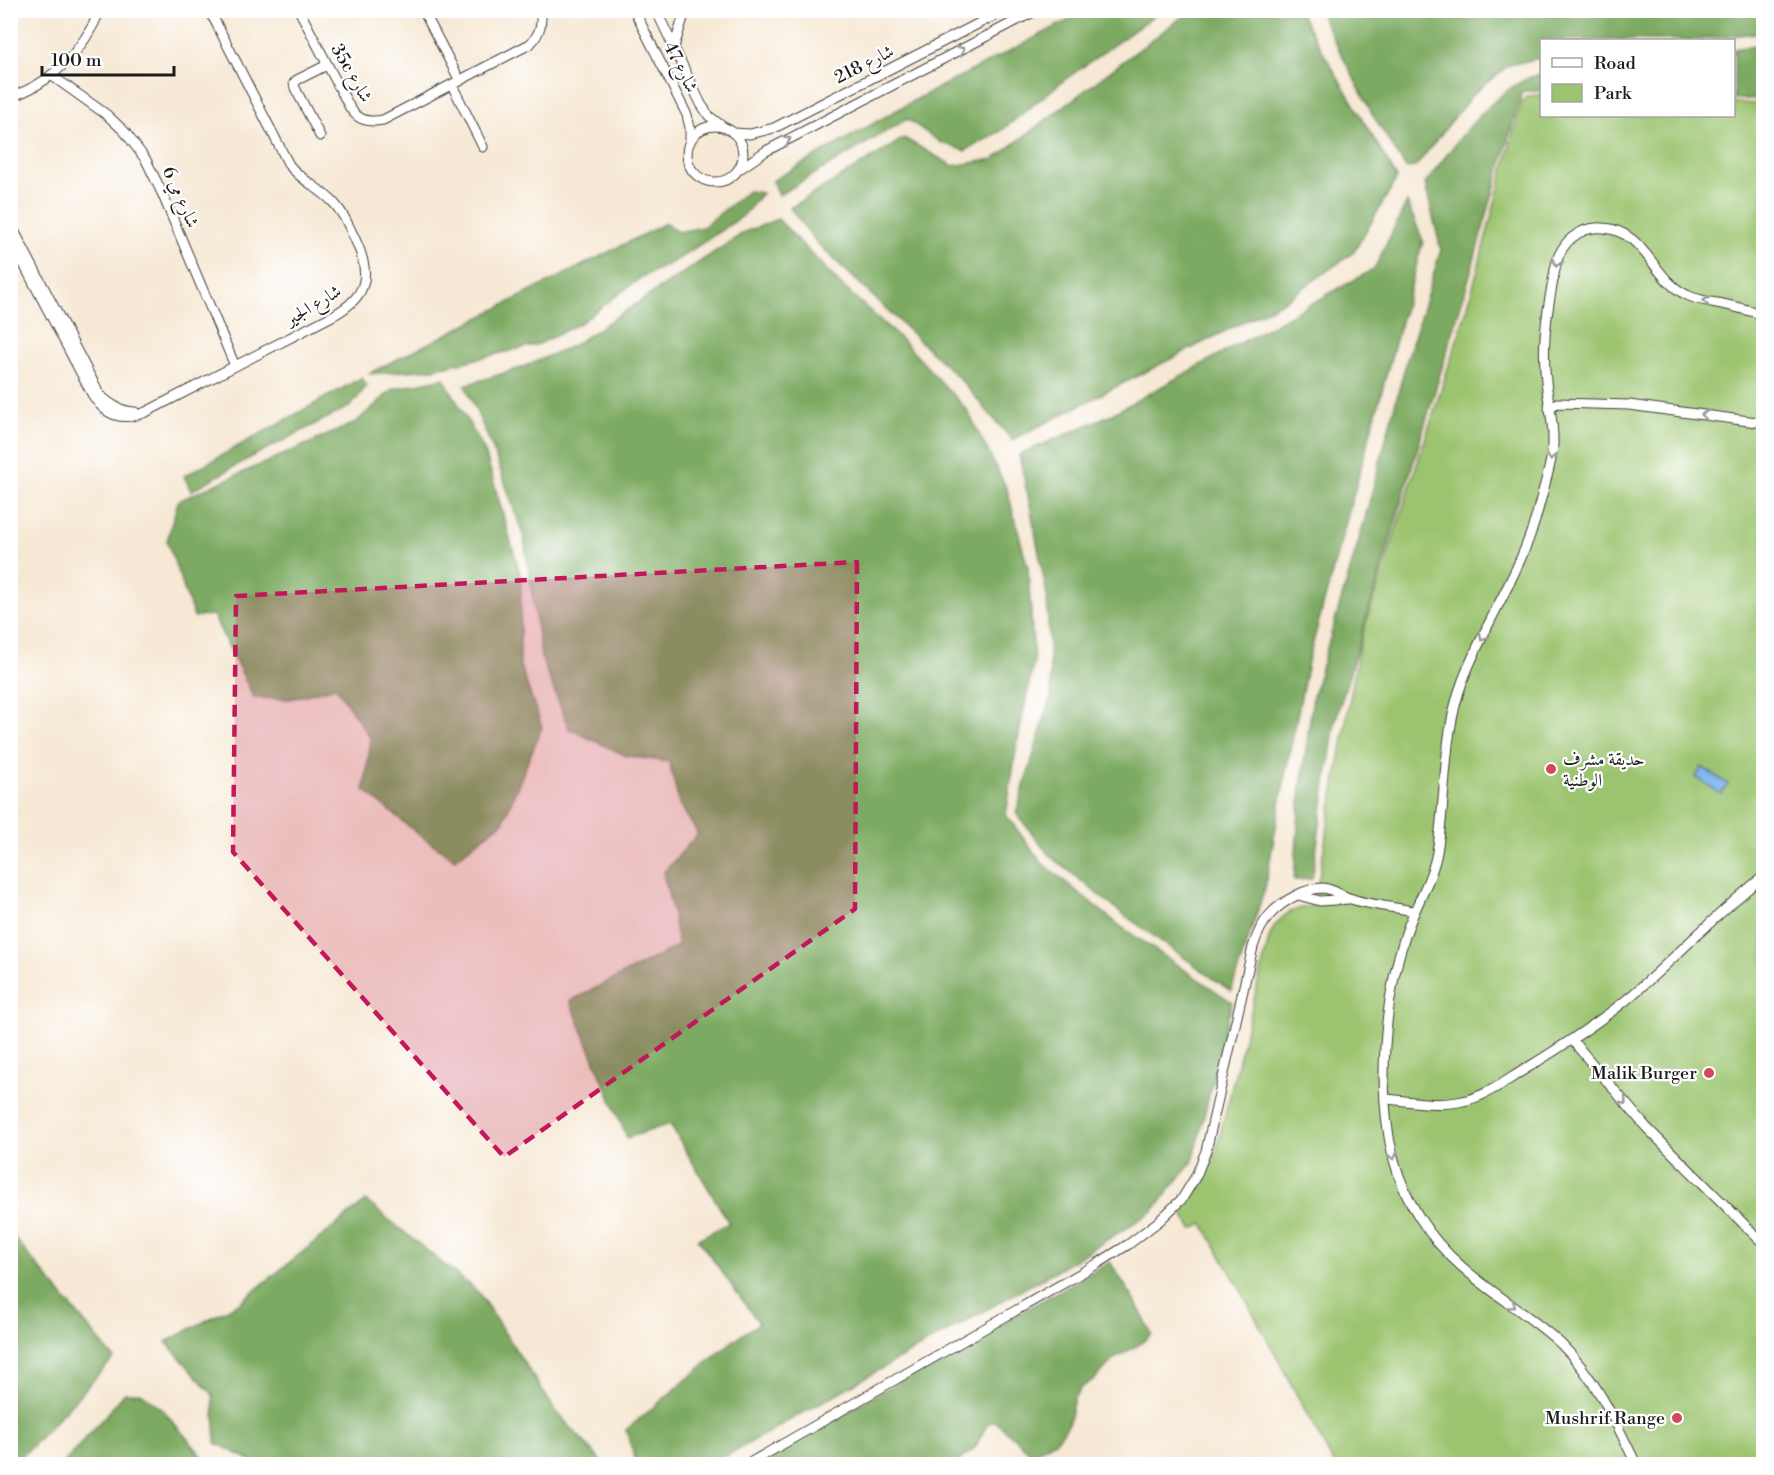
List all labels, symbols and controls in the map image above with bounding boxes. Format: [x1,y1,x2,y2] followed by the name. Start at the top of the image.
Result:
[655,38,703,98] street label: شارع 47
[42,39,174,77] scale bar
[1540,39,1735,117] legend
[323,40,378,108] street label: 35c شارع
[831,40,899,92] street label: شارع 218
[954,46,965,57] one-way arrow
[51,49,102,72] text: 100 m
[1594,52,1637,75] text: Road
[1594,82,1633,105] text: Park
[781,136,792,147] one-way arrow
[154,163,204,233] street label: شارع مي 6
[1552,257,1564,268] one-way arrow
[279,280,347,335] street label: شارع الجير
[1702,295,1712,308] one-way arrow
[1701,410,1710,422] one-way arrow
[1545,450,1558,460] one-way arrow
[1478,631,1490,642] one-way arrow
[1563,748,1645,792] place label: حديقة مشرف الوطنية
[1544,762,1558,776] marker: حديقة مشرف الوطنية
[1591,1062,1697,1085] place label: Malik Burger
[1702,1066,1716,1080] marker: Malik Burger
[1616,1094,1627,1105] one-way arrow
[1386,1151,1399,1161] one-way arrow
[1505,1298,1516,1309] one-way arrow
[1545,1407,1665,1430] place label: Mushrif Range
[1670,1411,1684,1425] marker: Mushrif Range

